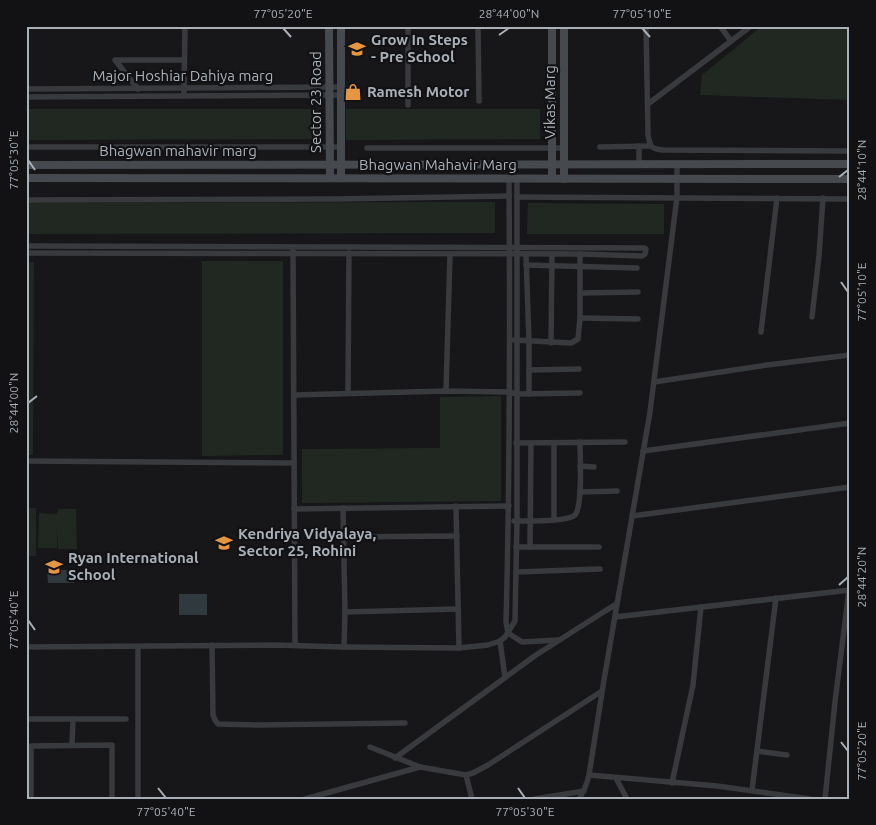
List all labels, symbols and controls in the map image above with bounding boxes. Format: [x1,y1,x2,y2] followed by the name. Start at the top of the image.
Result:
[254,7,313,20] text: 77°05'20"E
[479,7,539,20] text: 28°44'00"N
[613,7,672,20] text: 77°05'10"E
[371,31,468,65] place label: Grow In Steps - Pre School
[347,39,367,59] school or university icon: Grow In Steps - Pre School
[307,51,324,153] street label: Sector 23 Road
[541,65,558,139] street label: Vikas Marg
[93,67,273,84] street label: Major Hoshiar Dahiya marg
[343,82,363,102] shop icon: Ramesh Motor
[367,83,470,100] place label: Ramesh Motor
[7,130,20,189] text: 77°05'30"E
[855,140,868,200] text: 28°44'10"N
[99,142,257,159] street label: Bhagwan mahavir marg
[359,156,517,173] street label: Bhagwan Mahavir Marg
[855,262,868,321] text: 77°05'10"E
[7,373,20,433] text: 28°44'00"N
[238,525,376,559] place label: Kendriya Vidyalaya, Sector 25, Rohini
[214,533,234,553] school or university icon: Kendriya Vidyalaya, Sector 25, Rohini
[855,547,868,607] text: 28°44'20"N
[68,549,199,583] place label: Ryan International School
[44,557,64,577] school or university icon: Ryan International School
[7,590,20,649] text: 77°05'40"E
[855,721,868,780] text: 77°05'20"E
[137,805,196,818] text: 77°05'40"E
[496,805,555,818] text: 77°05'30"E

